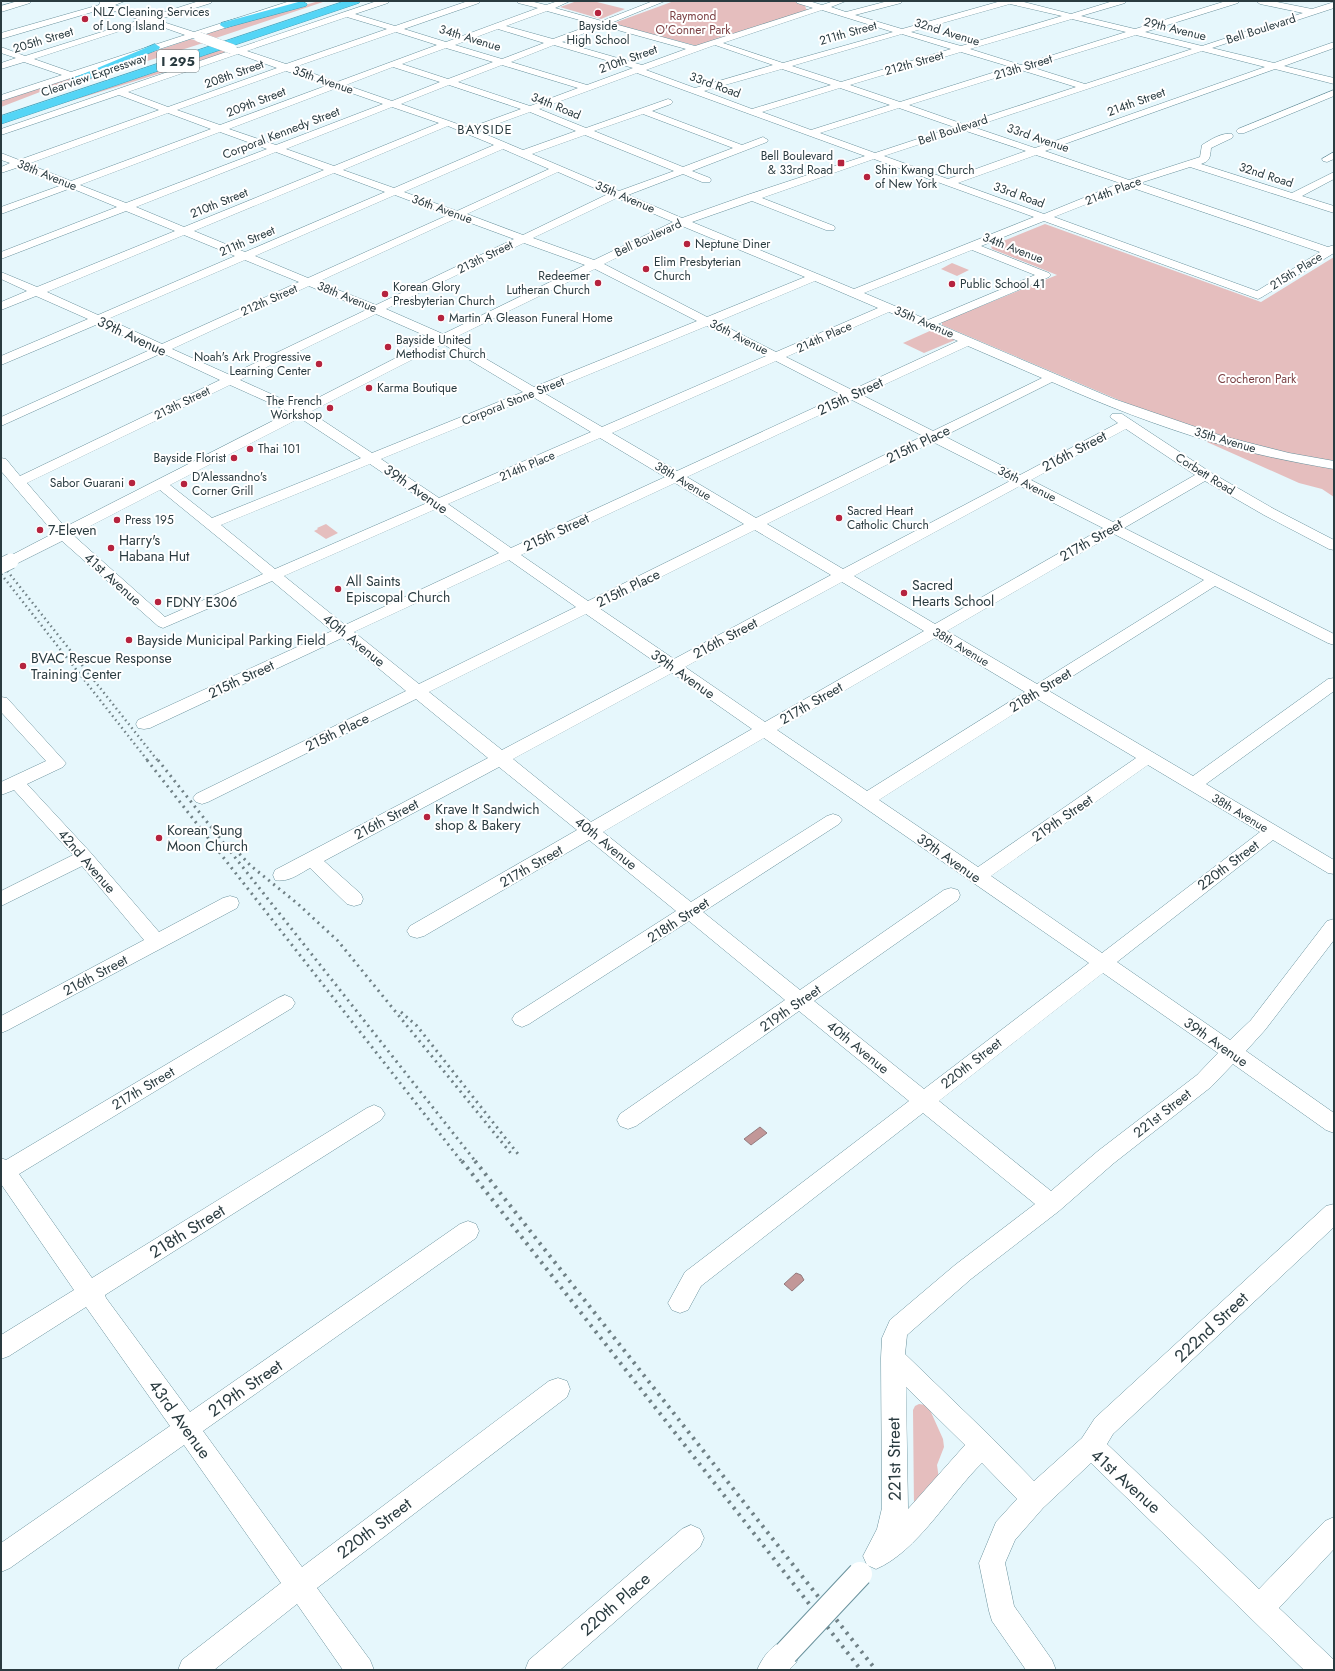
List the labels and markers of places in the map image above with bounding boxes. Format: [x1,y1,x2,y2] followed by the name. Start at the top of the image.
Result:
[93,3,209,35] place label: NLZ Cleaning Services of Long Island
[593,8,603,18] marker: Bayside High School
[80,14,90,24] marker: NLZ Cleaning Services of Long Island
[567,17,629,49] place label: Bayside High School
[761,147,833,179] place label: Bell Boulevard & 33rd Road
[836,158,846,168] marker: Bell Boulevard & 33rd Road
[875,161,975,193] place label: Shin Kwang Church of New York
[862,172,872,182] marker: Shin Kwang Church of New York
[695,235,771,253] place label: Neptune Diner
[682,239,692,249] marker: Neptune Diner
[654,253,741,285] place label: Elim Presbyterian Church
[641,264,651,274] marker: Elim Presbyterian Church
[507,267,591,299] place label: Redeemer Lutheran Church
[960,275,1045,293] place label: Public School 41
[393,278,495,310] place label: Korean Glory Presbyterian Church
[593,278,603,288] marker: Redeemer Lutheran Church
[947,279,957,289] marker: Public School 41
[380,289,390,299] marker: Korean Glory Presbyterian Church
[449,309,613,327] place label: Martin A Gleason Funeral Home
[436,313,446,323] marker: Martin A Gleason Funeral Home
[396,331,486,363] place label: Bayside United Methodist Church
[383,342,393,352] marker: Bayside United Methodist Church
[194,348,312,380] place label: Noah's Ark Progressive Learning Center
[314,359,324,369] marker: Noah's Ark Progressive Learning Center
[377,379,457,397] place label: Karma Boutique
[364,383,374,393] marker: Karma Boutique
[266,392,322,424] place label: The French Workshop
[325,403,335,413] marker: The French Workshop
[258,440,300,458] place label: Thai 101
[245,444,255,454] marker: Thai 101
[153,449,226,467] place label: Bayside Florist
[229,453,239,463] marker: Bayside Florist
[192,468,267,500] place label: D'Alessandno's Corner Grill
[50,474,124,492] place label: Sabor Guarani
[127,478,137,488] marker: Sabor Guarani
[179,479,189,489] marker: D'Alessandno's Corner Grill
[847,502,929,534] place label: Sacred Heart Catholic Church
[125,511,174,529] place label: Press 195
[834,513,844,523] marker: Sacred Heart Catholic Church
[112,515,122,525] marker: Press 195
[48,520,97,540] place label: 7-Eleven
[35,525,45,535] marker: 7-Eleven
[119,530,190,566] place label: Harry's Habana Hut
[106,543,116,553] marker: Harry's Habana Hut
[346,571,450,607] place label: All Saints Episcopal Church
[912,575,994,611] place label: Sacred Hearts School
[333,584,343,594] marker: All Saints Episcopal Church
[899,588,909,598] marker: Sacred Hearts School
[166,592,237,612] place label: FDNY E306
[153,597,163,607] marker: FDNY E306
[137,630,326,650] place label: Bayside Municipal Parking Field
[124,635,134,645] marker: Bayside Municipal Parking Field
[31,648,172,684] place label: BVAC Rescue Response Training Center
[18,661,28,671] marker: BVAC Rescue Response Training Center
[435,799,540,835] place label: Krave It Sandwich shop & Bakery
[422,812,432,822] marker: Krave It Sandwich shop & Bakery
[167,820,248,856] place label: Korean Sung Moon Church
[154,833,164,843] marker: Korean Sung Moon Church

